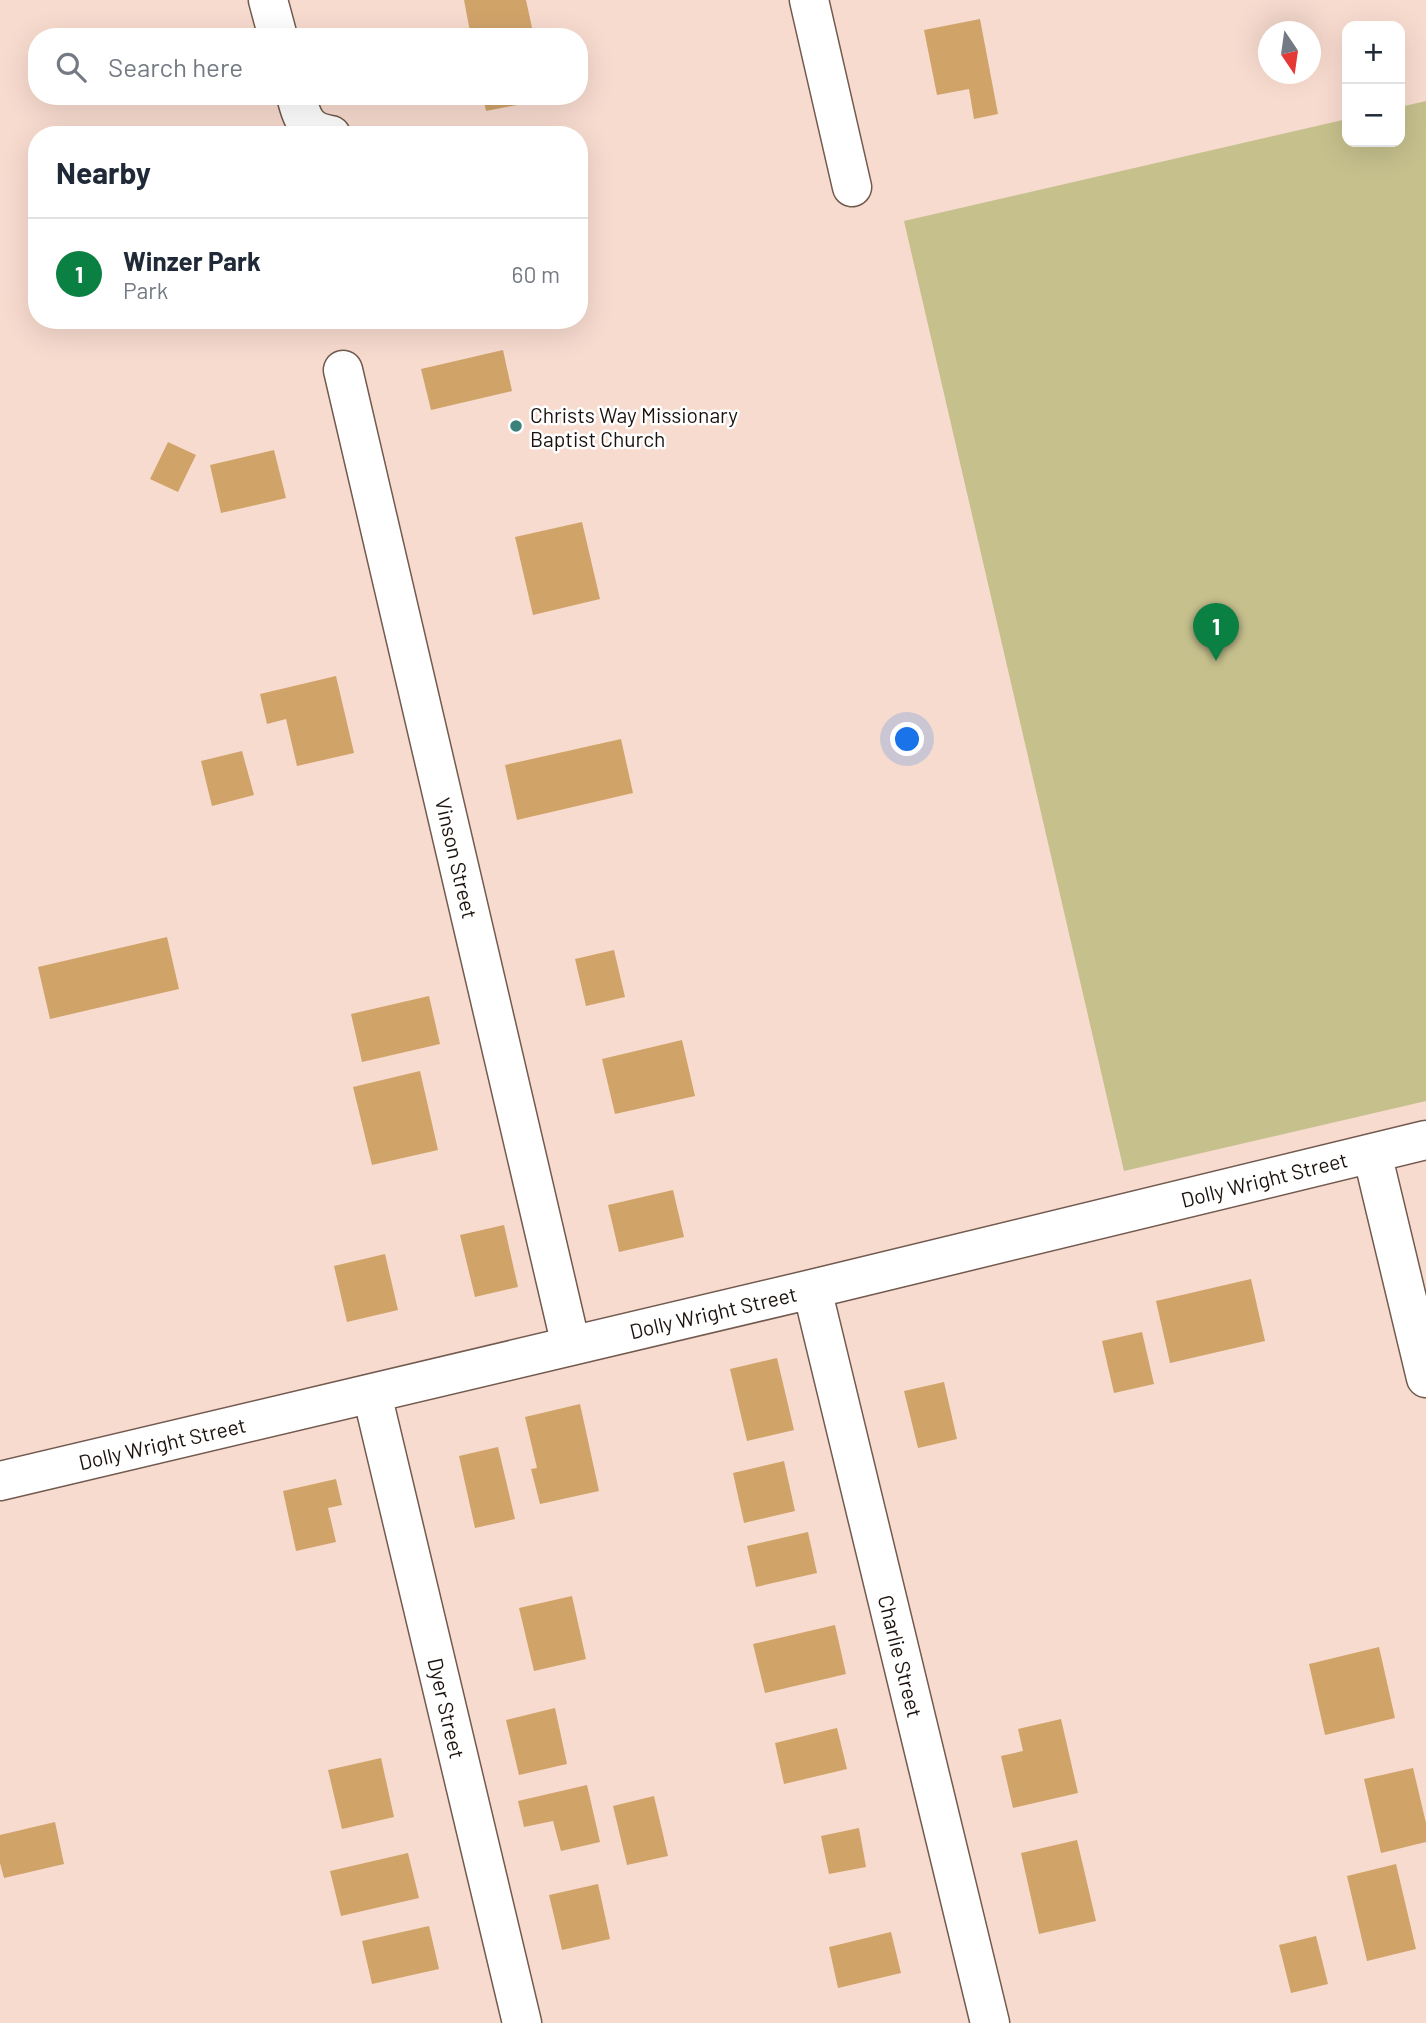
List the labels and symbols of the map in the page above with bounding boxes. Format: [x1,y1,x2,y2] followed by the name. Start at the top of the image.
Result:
[1258,21,1321,84] north arrow
[530,402,738,451] place label: Christs Way Missionary Baptist Church
[508,418,524,434] marker: Christs Way Missionary Baptist Church
[1193,603,1239,661] pin: 1
[890,722,924,756] your location
[431,795,483,921] street label: Vinson Street
[1178,1146,1350,1212] street label: Dolly Wright Street
[627,1281,799,1343] street label: Dolly Wright Street
[76,1412,248,1474] street label: Dolly Wright Street
[874,1592,928,1720] street label: Charlie Street
[423,1655,471,1761] street label: Dyer Street

